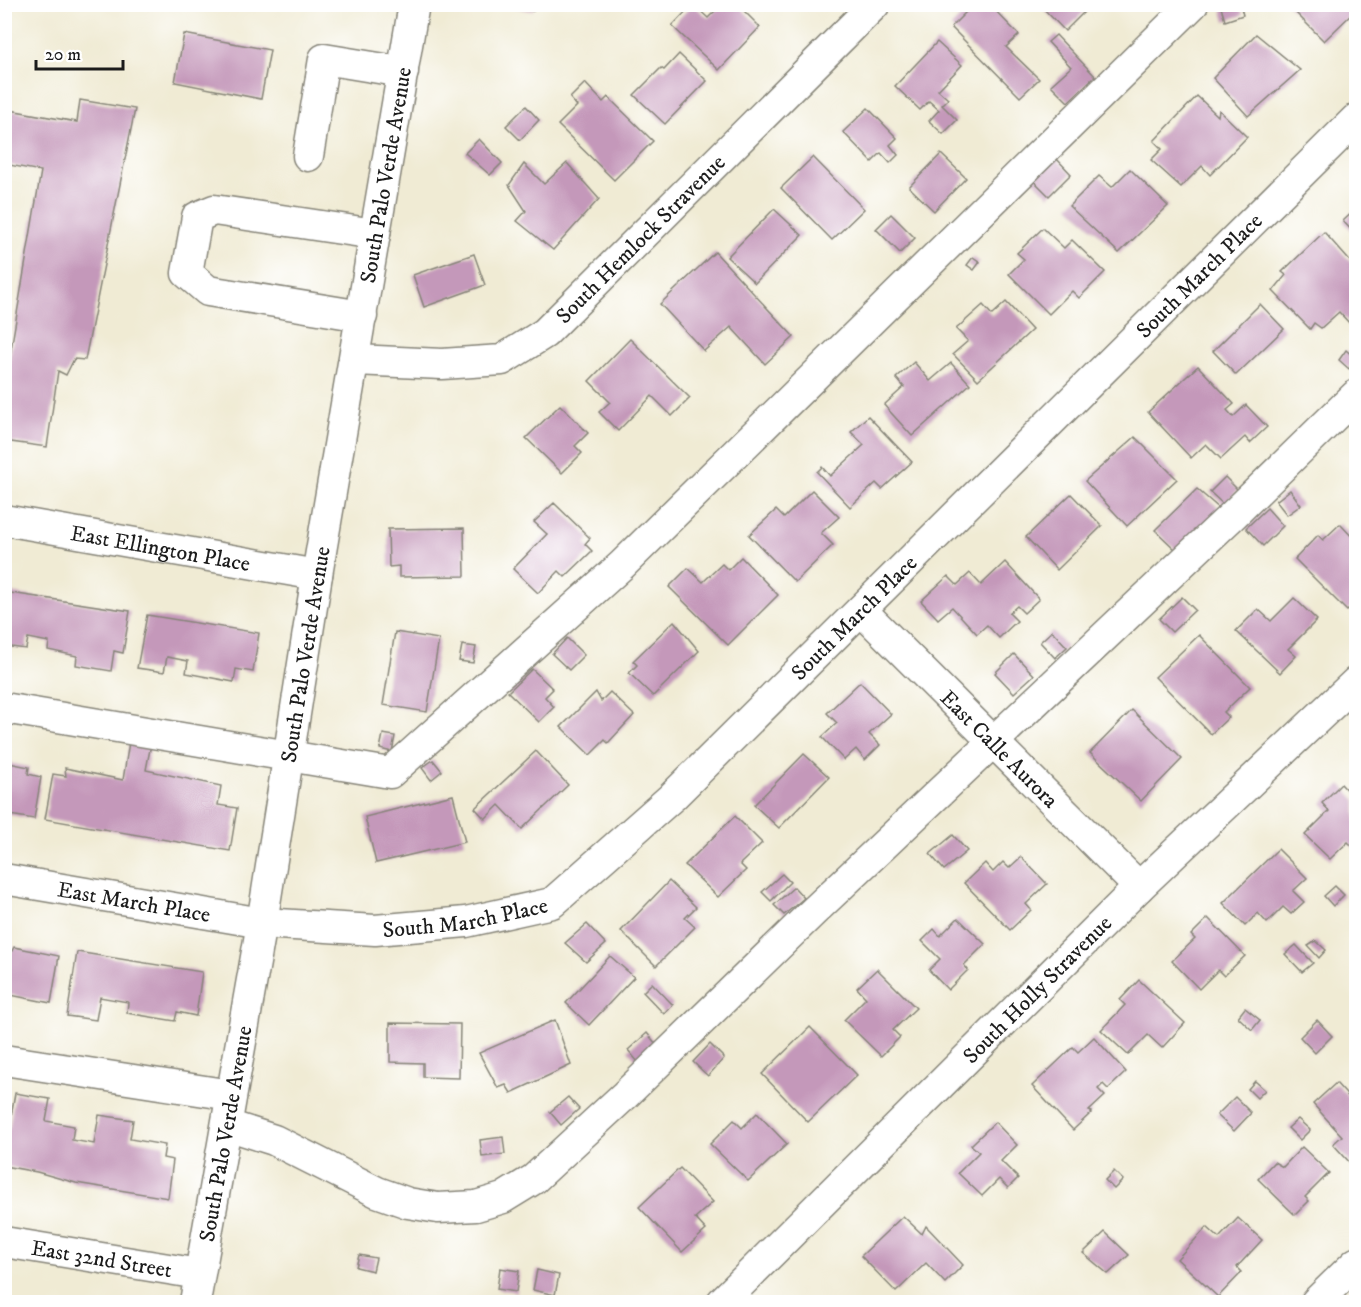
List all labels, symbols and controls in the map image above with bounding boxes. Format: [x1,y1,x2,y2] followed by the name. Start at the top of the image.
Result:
[36,33,123,71] scale bar
[45,44,81,66] text: 20 m
[355,65,418,285] street label: South Palo Verde Avenue
[551,149,731,330] street label: South Hemlock Stravenue
[1131,208,1268,344] street label: South March Place
[68,520,252,578] street label: East Ellington Place
[276,544,337,765] street label: South Palo Verde Avenue
[786,550,923,686] street label: South March Place
[934,685,1064,814] street label: East Calle Aurora
[55,876,212,929] street label: East March Place
[382,892,550,944] street label: South March Place
[958,910,1118,1070] street label: South Holly Stravenue
[194,1024,259,1244] street label: South Palo Verde Avenue
[29,1235,174,1284] street label: East 32nd Street

